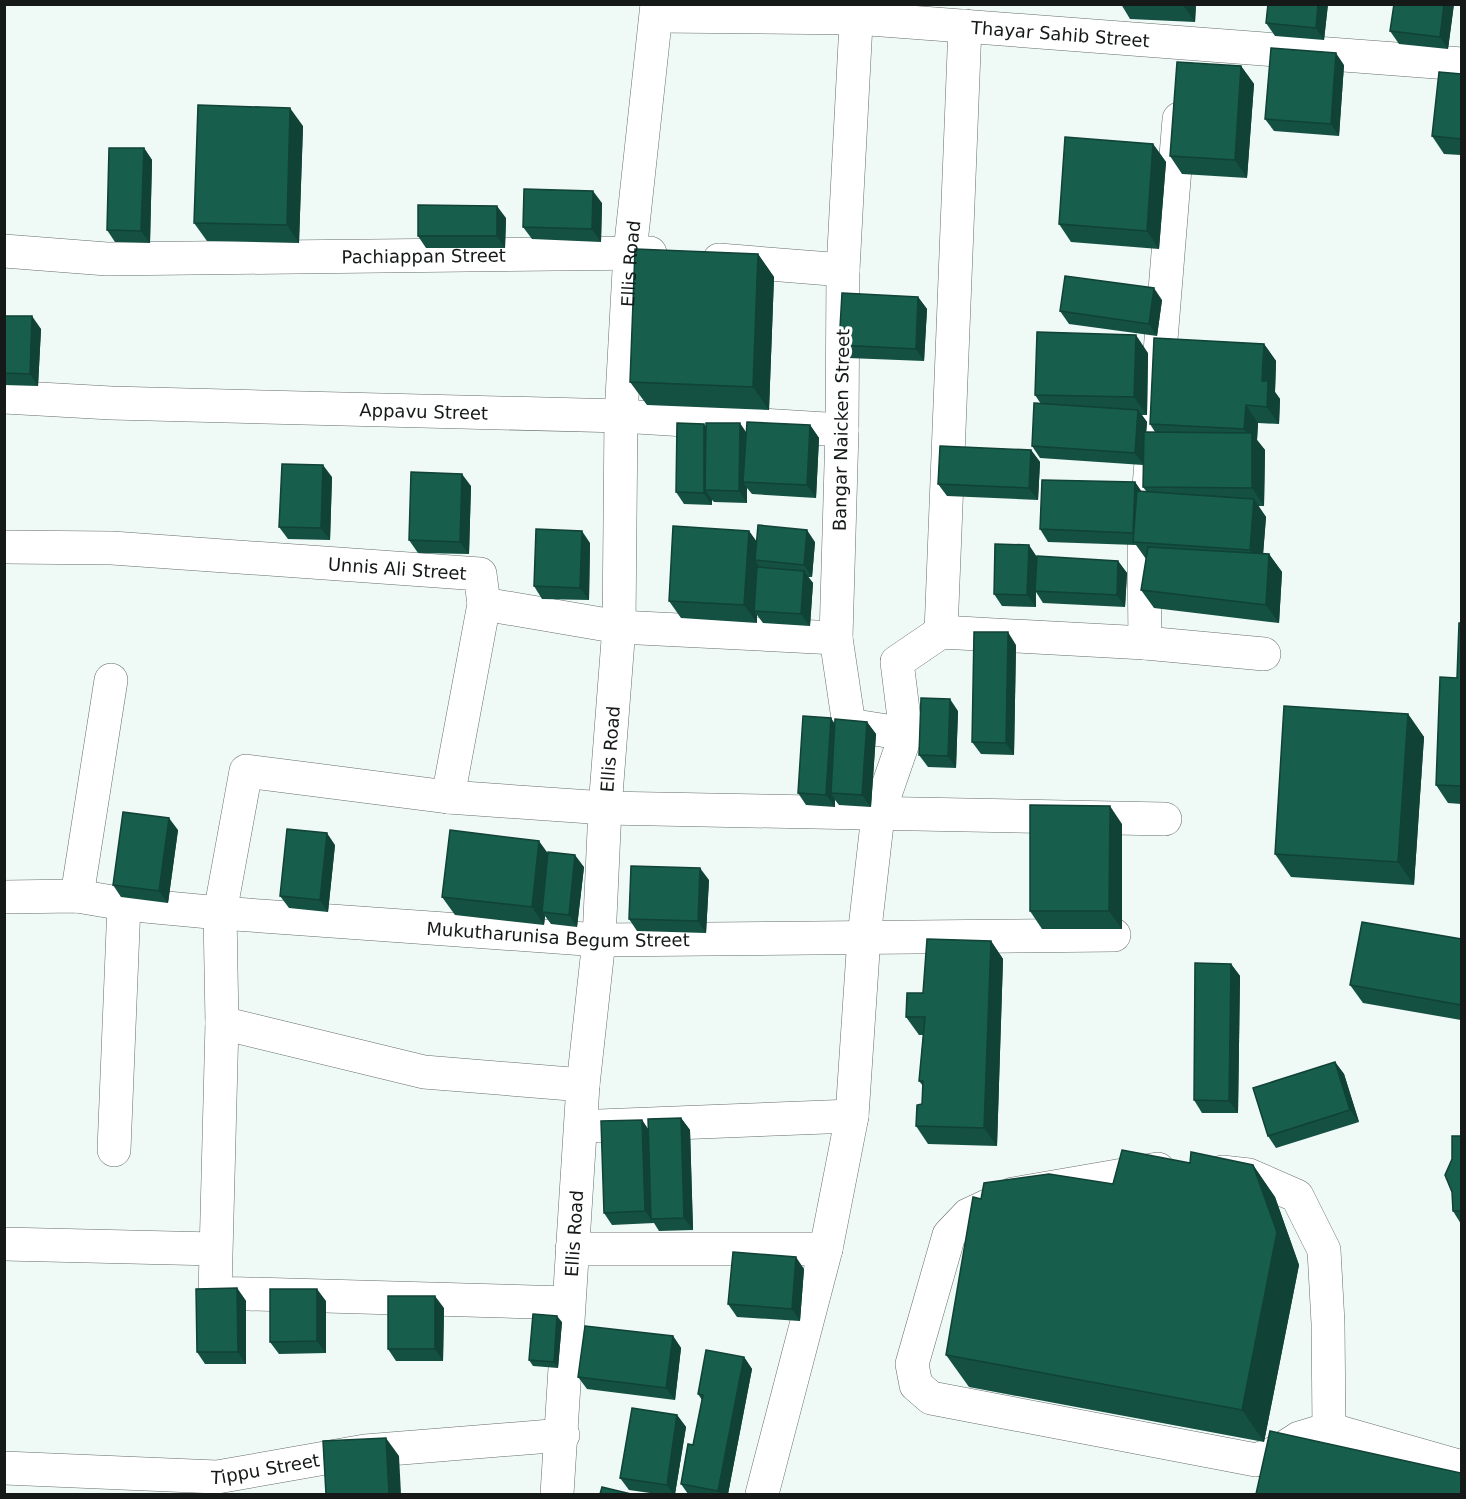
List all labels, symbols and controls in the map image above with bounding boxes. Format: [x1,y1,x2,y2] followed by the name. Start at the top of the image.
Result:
[969,16,1150,51] street label: Thayar Sahib Street
[617,219,644,307] street label: Ellis Road
[341,244,506,267] street label: Pachiappan Street
[829,329,853,531] street label: Bangar Naicken Street
[359,399,488,423] street label: Appavu Street
[327,553,467,584] street label: Unnis Ali Street
[596,705,623,793] street label: Ellis Road
[426,917,690,951] street label: Mukutharunisa Begum Street
[560,1190,587,1277] street label: Ellis Road
[209,1449,321,1488] street label: Tippu Street

